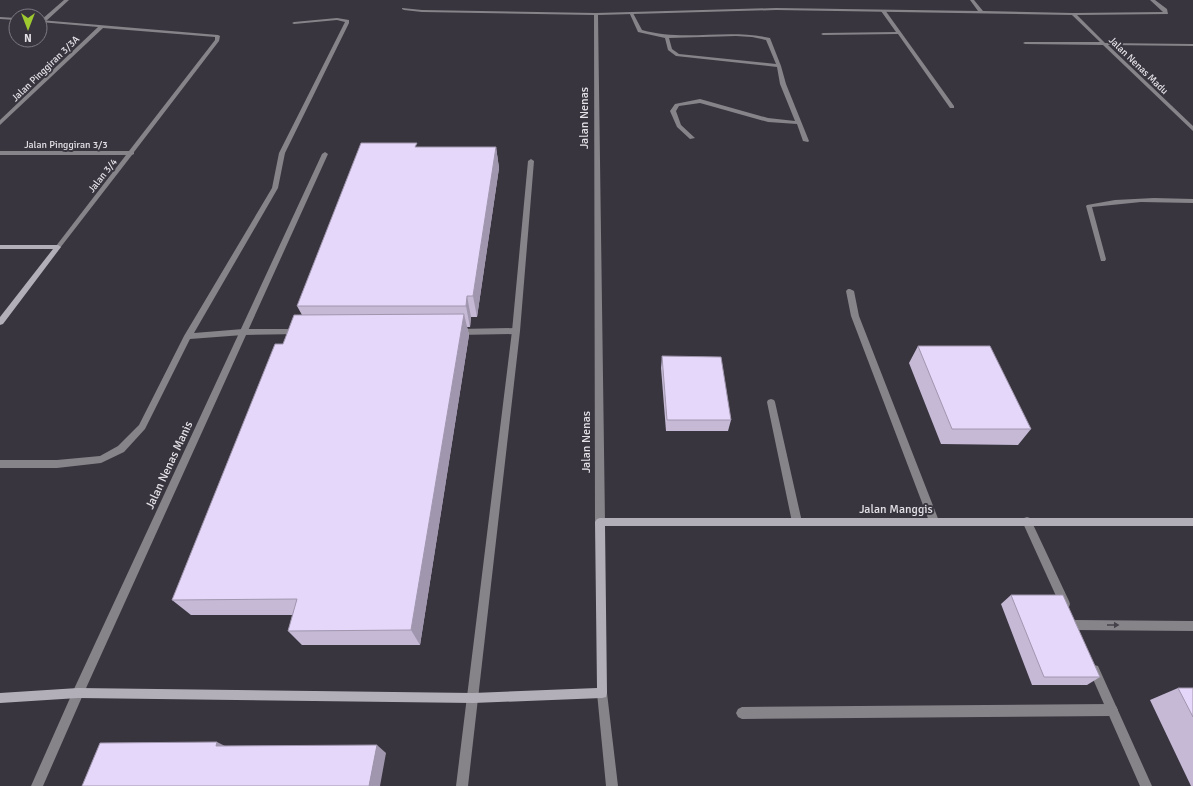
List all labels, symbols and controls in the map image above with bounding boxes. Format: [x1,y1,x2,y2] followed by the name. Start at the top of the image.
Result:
[8,8,48,48] north arrow
[24,31,32,44] text: N
[9,33,82,104] street label: Jalan Pinggiran 3/3A
[1106,34,1170,97] street label: Jalan Nenas Madu
[577,87,592,149] street label: Jalan Nenas
[24,139,108,151] street label: Jalan Pinggiran 3/3
[86,156,120,195] street label: Jalan 3/4
[579,411,594,473] street label: Jalan Nenas
[142,419,196,512] street label: Jalan Nenas Manis
[859,502,933,517] street label: Jalan Manggis
[1107,622,1120,628] one-way arrow

